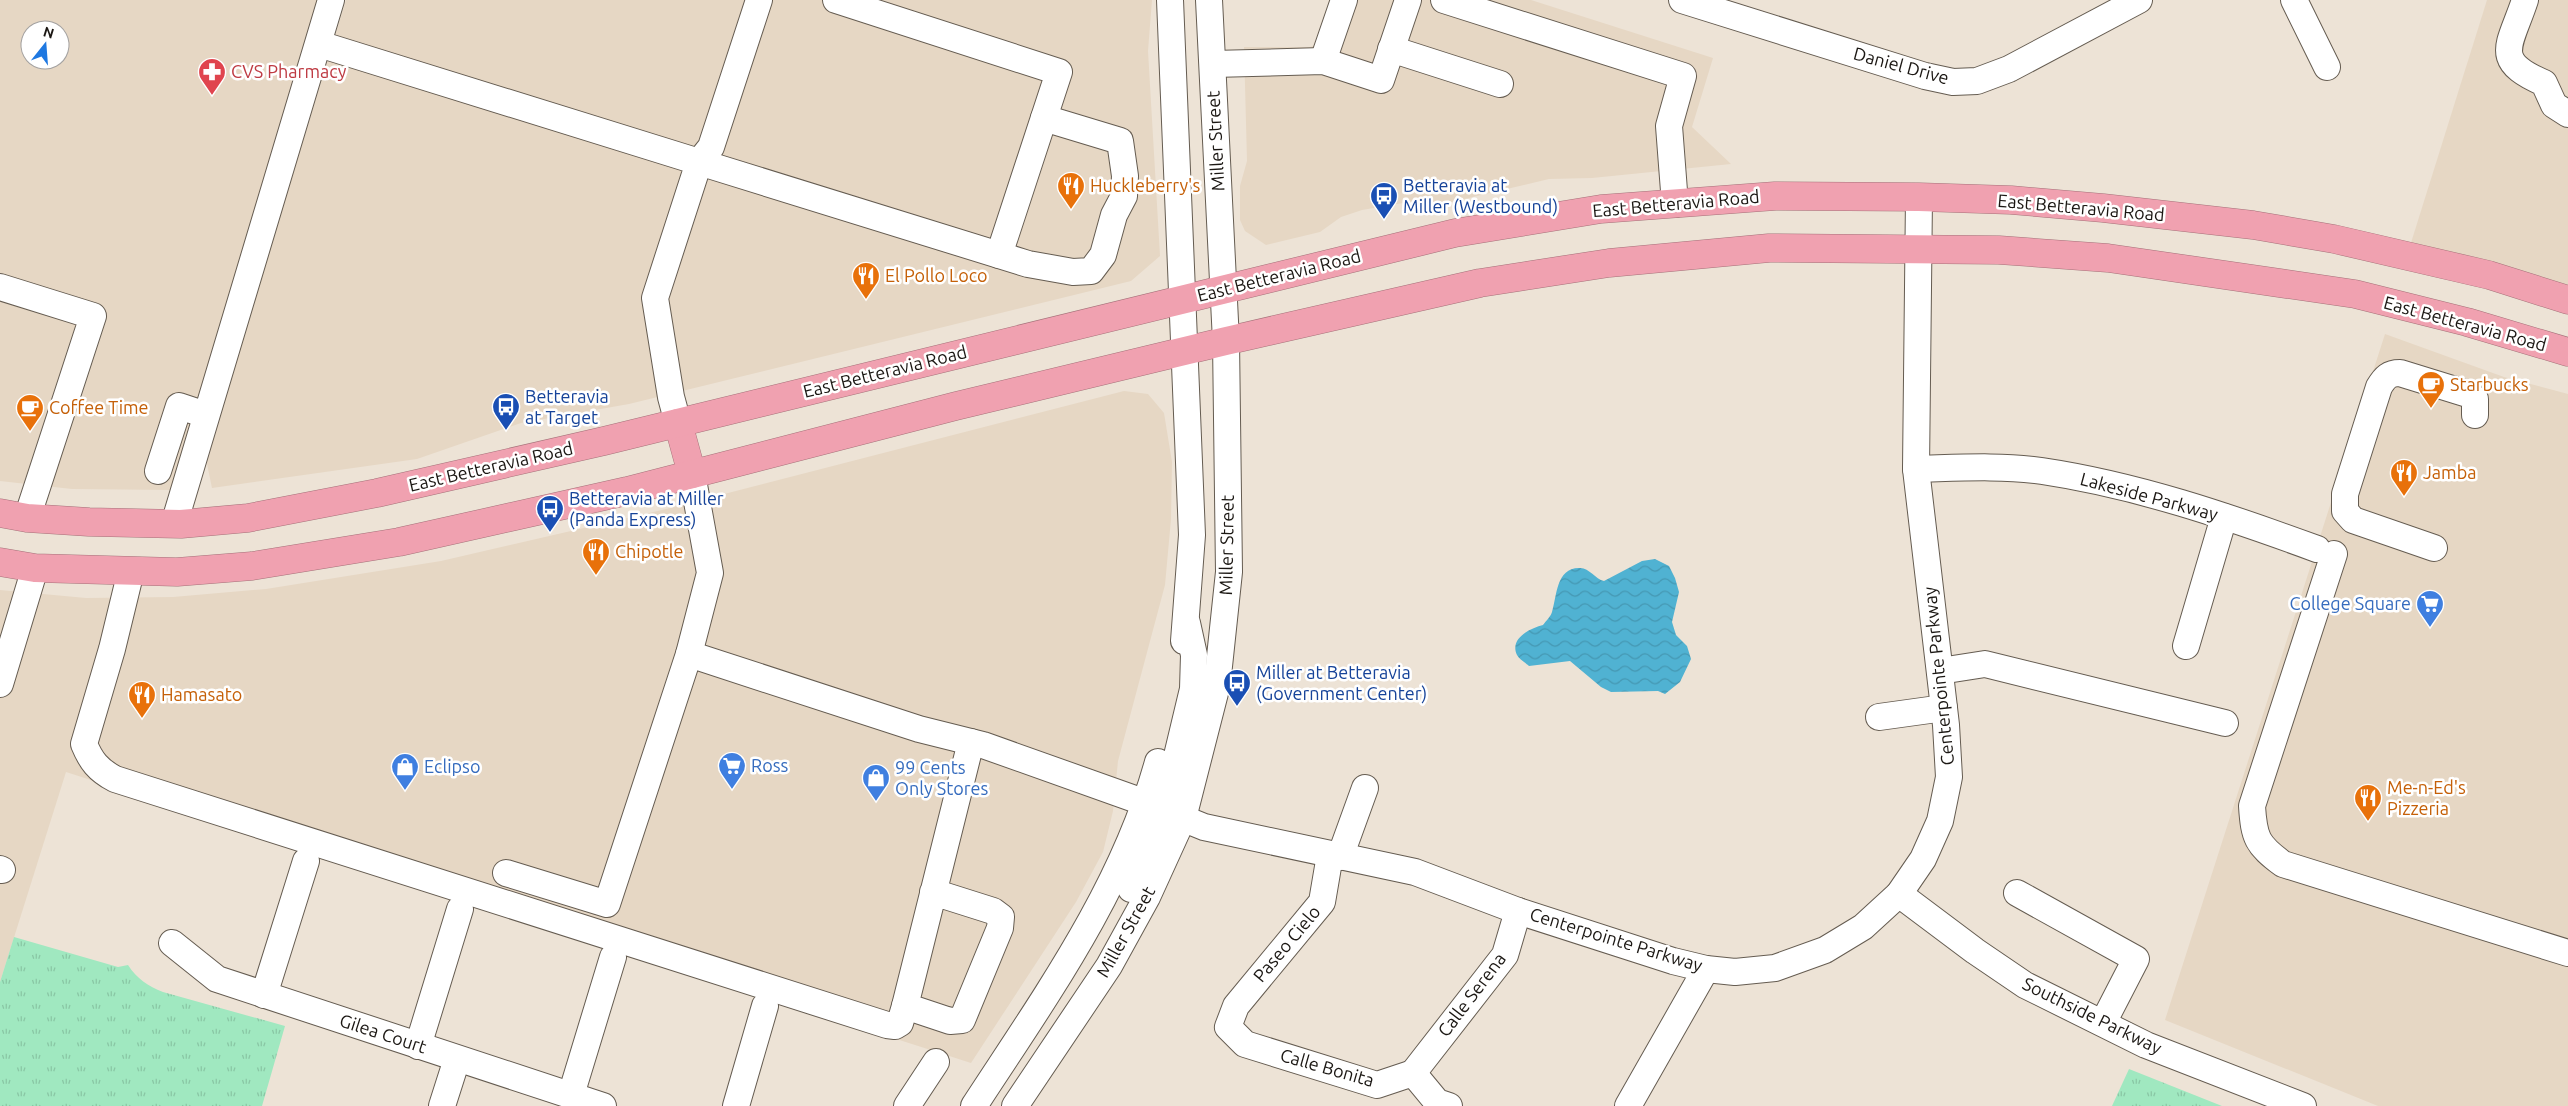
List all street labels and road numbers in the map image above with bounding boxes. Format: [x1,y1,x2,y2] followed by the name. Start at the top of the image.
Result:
[1851,43,1951,87] street label: Daniel Drive
[1202,90,1228,192] street label: Miller Street
[1591,186,1760,220] street label: East Betteravia Road
[1997,190,2166,224] street label: East Betteravia Road
[1195,245,1363,305] street label: East Betteravia Road
[2382,292,2549,354] street label: East Betteravia Road
[801,341,969,401] street label: East Betteravia Road
[407,437,575,495] street label: East Betteravia Road
[2078,468,2221,524] street label: Lakeside Parkway
[1215,495,1237,595] street label: Miller Street
[1919,585,1957,766] street label: Centerpointe Parkway
[1092,883,1158,980] street label: Miller Street
[1249,901,1324,985] street label: Paseo Cielo
[1528,903,1705,975] street label: Centerpointe Parkway
[1433,949,1509,1040] street label: Calle Serena
[2020,973,2165,1058] street label: Southside Parkway
[337,1010,429,1056] street label: Gilea Court
[1278,1044,1377,1090] street label: Calle Bonita

